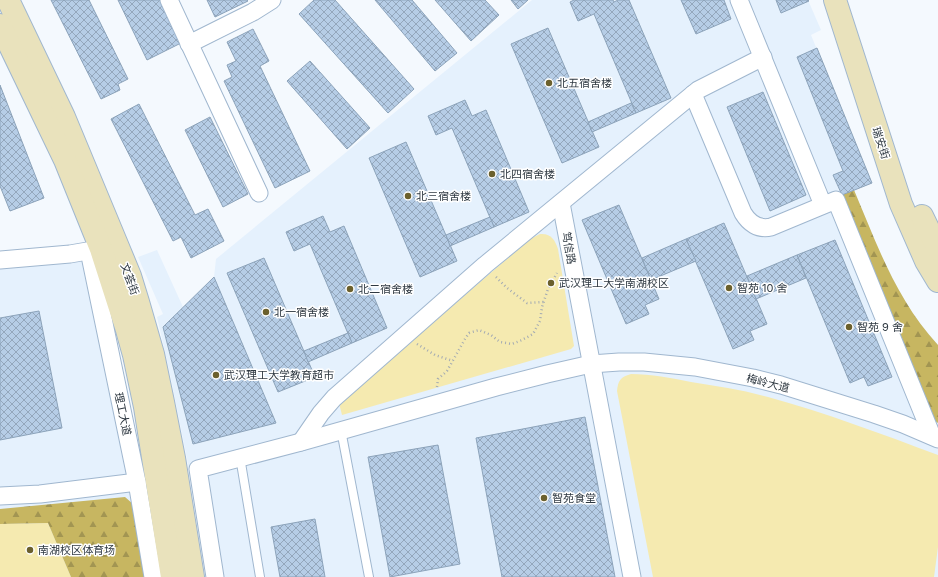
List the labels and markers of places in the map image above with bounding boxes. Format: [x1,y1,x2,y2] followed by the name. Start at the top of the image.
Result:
[557,76,612,90] place label: 北五宿舍楼
[544,78,554,88] marker: 北五宿舍楼
[500,167,555,181] place label: 北四宿舍楼
[487,169,497,179] marker: 北四宿舍楼
[416,189,471,203] place label: 北三宿舍楼
[403,191,413,201] marker: 北三宿舍楼
[559,276,669,290] place label: 武汉理工大学南湖校区
[546,278,556,288] marker: 武汉理工大学南湖校区
[737,281,788,295] place label: 智苑 10 舍
[358,282,413,296] place label: 北二宿舍楼
[724,283,734,293] marker: 智苑 10 舍
[345,284,355,294] marker: 北二宿舍楼
[274,305,329,319] place label: 北一宿舍楼
[261,307,271,317] marker: 北一宿舍楼
[857,320,903,334] place label: 智苑 9 舍
[844,322,854,332] marker: 智苑 9 舍
[224,368,334,382] place label: 武汉理工大学教育超市
[211,370,221,380] marker: 武汉理工大学教育超市
[552,491,596,505] place label: 智苑食堂
[539,493,549,503] marker: 智苑食堂
[38,543,115,557] place label: 南湖校区体育场
[25,545,35,555] marker: 南湖校区体育场

